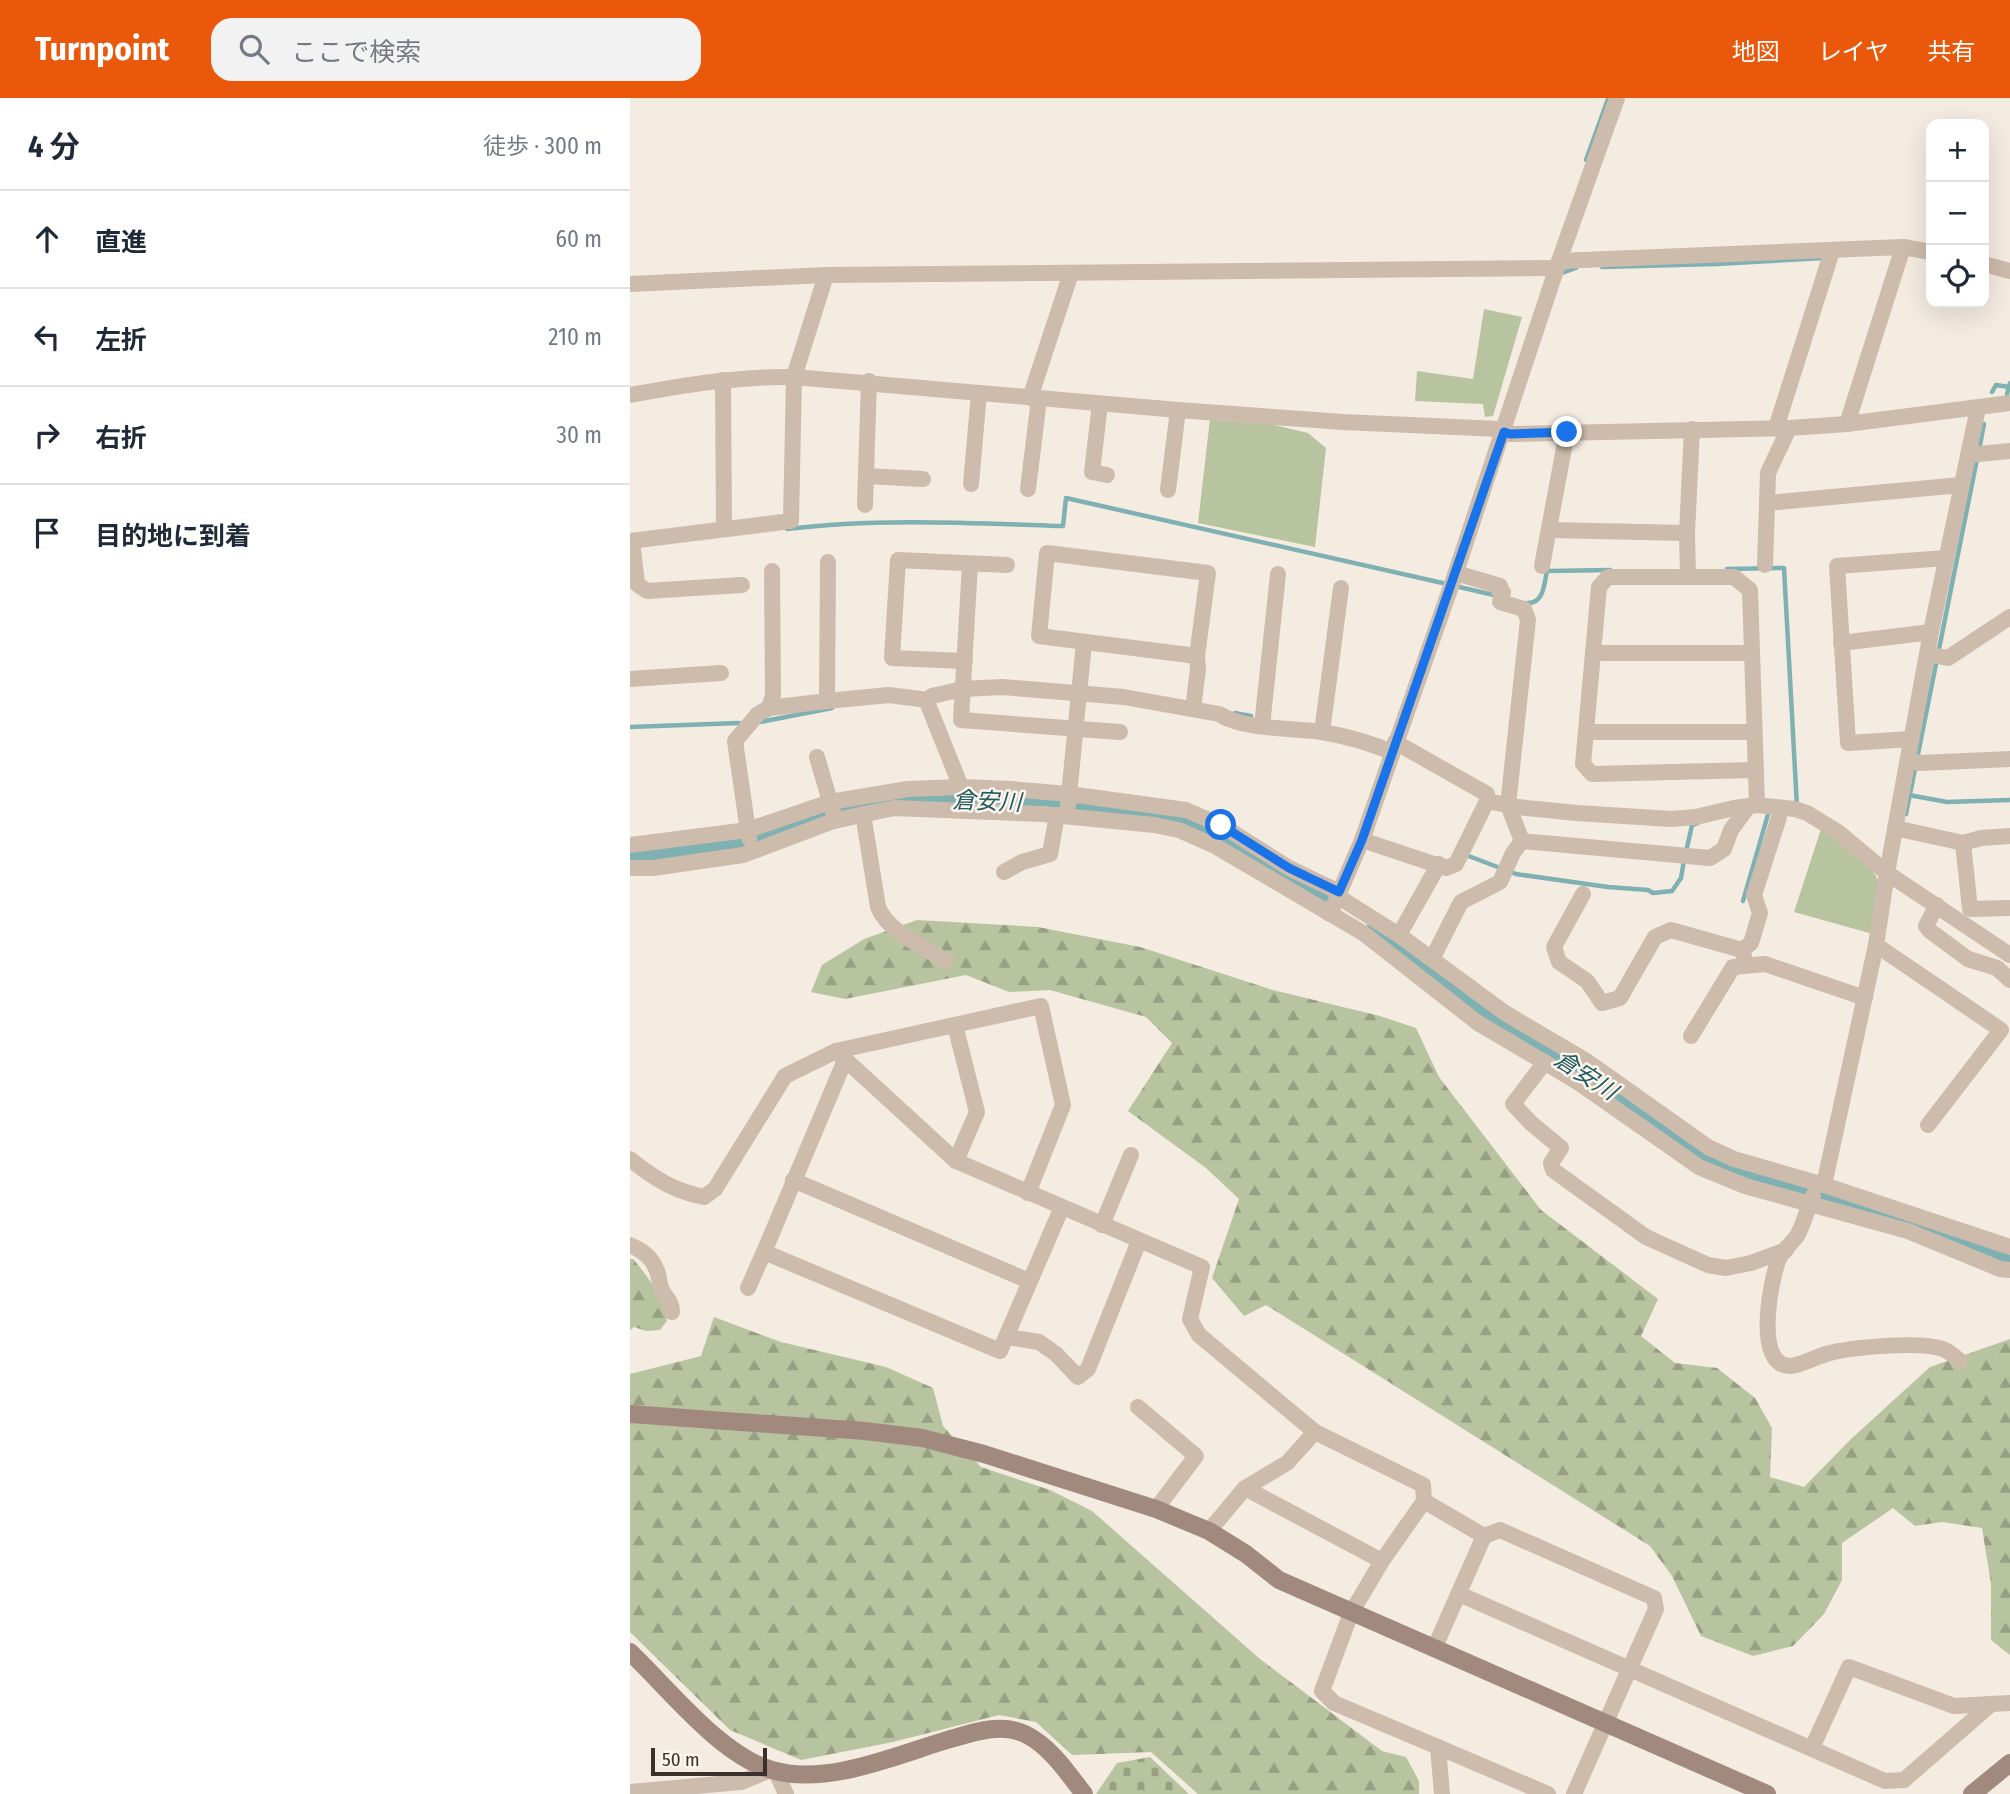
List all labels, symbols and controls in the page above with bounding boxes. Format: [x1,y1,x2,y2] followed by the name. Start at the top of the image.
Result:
[211,18,701,81] search box
[35,29,169,69] text: Turnpoint
[235,30,273,68] icon: search
[291,37,421,68] text: ここで検索
[1732,38,1780,66] text: 地図
[1818,38,1889,66] text: レイヤ
[1927,38,1975,66] text: 共有
[1926,119,1989,308] map controls
[1926,119,1989,182] button: +
[28,129,80,165] text: 4 分
[483,132,602,160] text: 徒歩 · 300 m
[1926,182,1989,245] button: −
[28,220,66,258] icon: ahead
[556,225,602,253] text: 60 m
[95,227,147,258] text: 直進
[1926,245,1989,308] button: locate
[28,318,66,356] icon: left
[548,323,602,351] text: 210 m
[95,325,147,356] text: 左折
[28,416,66,454] icon: right
[1551,416,1582,447] route end
[557,421,602,449] text: 30 m
[95,423,147,454] text: 右折
[28,514,66,552] icon: arrive
[95,521,251,552] text: 目的地に到着
[952,786,1025,816] water label: 倉安川
[1205,809,1236,840] route start
[1549,1044,1625,1107] water label: 倉安川
[651,1745,766,1777] scale bar
[662,1748,700,1771] text: 50 m

